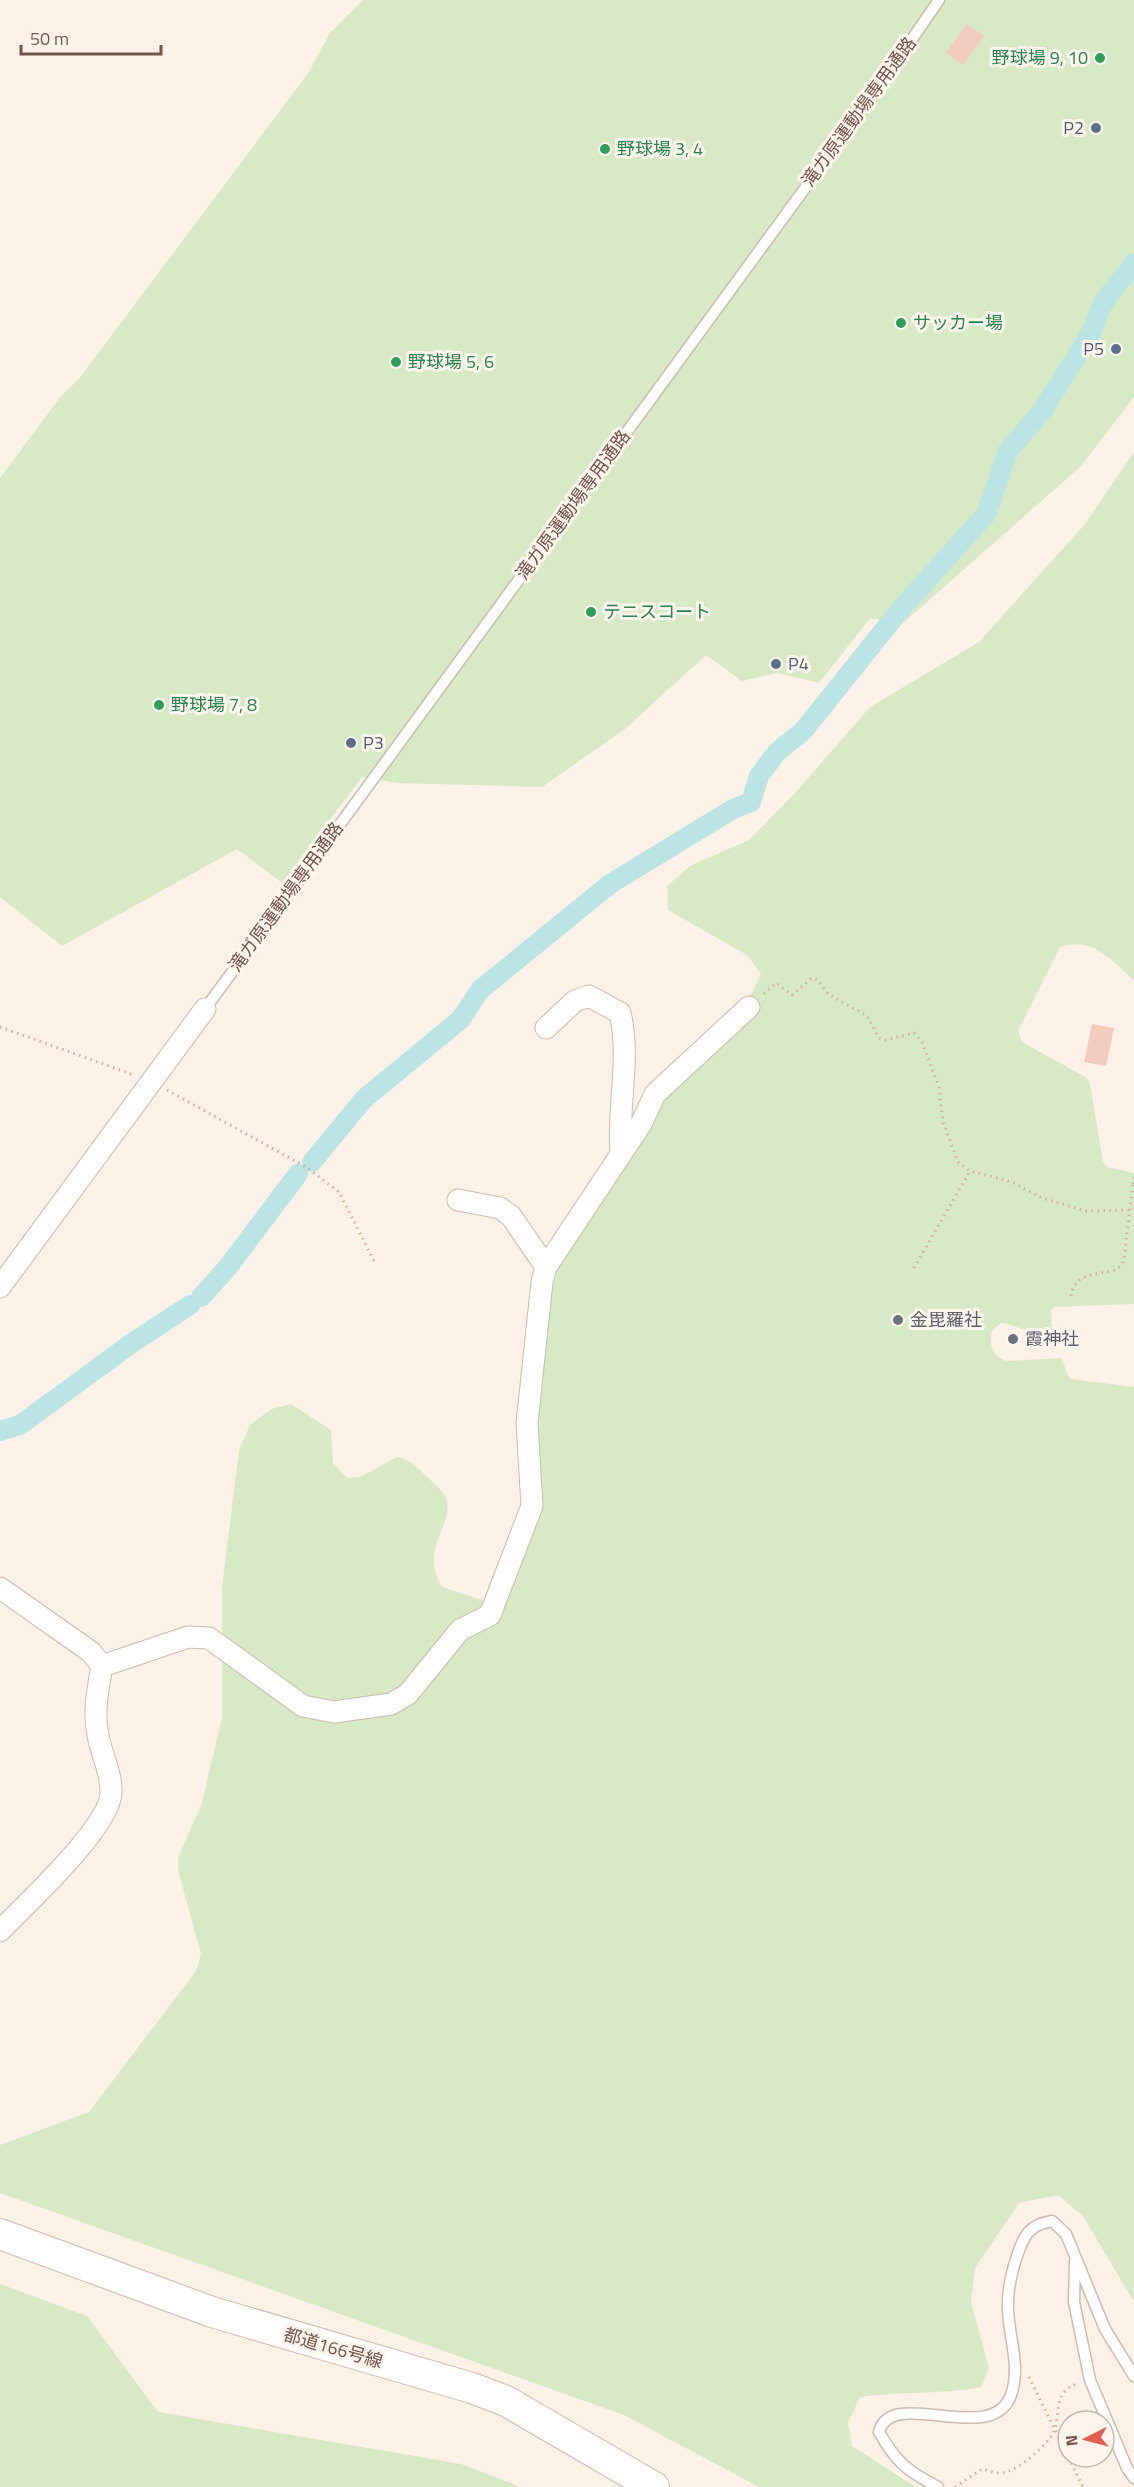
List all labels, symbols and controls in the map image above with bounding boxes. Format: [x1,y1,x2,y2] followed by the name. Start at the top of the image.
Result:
[21,18,160,56] scale bar
[30,25,69,52] text: 50 m
[795,31,922,192] street label: 滝ガ原運動場専用通路
[992,44,1088,71] place label: 野球場 9, 10
[1093,51,1107,65] marker: 野球場 9, 10
[1063,114,1084,141] place label: P2
[1089,121,1103,135] marker: P2
[617,135,703,162] place label: 野球場 3, 4
[598,142,612,156] marker: 野球場 3, 4
[913,309,1003,336] place label: サッカー場
[894,316,908,330] marker: サッカー場
[1083,335,1104,362] place label: P5
[1109,342,1123,356] marker: P5
[408,348,494,375] place label: 野球場 5, 6
[389,355,403,369] marker: 野球場 5, 6
[509,424,636,585] street label: 滝ガ原運動場専用通路
[603,598,711,625] place label: テニスコート
[584,605,598,619] marker: テニスコート
[788,650,809,677] place label: P4
[769,657,783,671] marker: P4
[171,691,257,718] place label: 野球場 7, 8
[152,698,166,712] marker: 野球場 7, 8
[363,729,384,756] place label: P3
[344,736,358,750] marker: P3
[222,816,349,977] street label: 滝ガ原運動場専用通路
[910,1306,982,1333] place label: 金毘羅社
[891,1313,905,1327] marker: 金毘羅社
[1025,1325,1079,1352] place label: 霞神社
[1006,1332,1020,1346] marker: 霞神社
[280,2320,386,2375] street label: 都道166号線
[1056,2409,1116,2469] north arrow
[1059,2434,1084,2447] text: N

